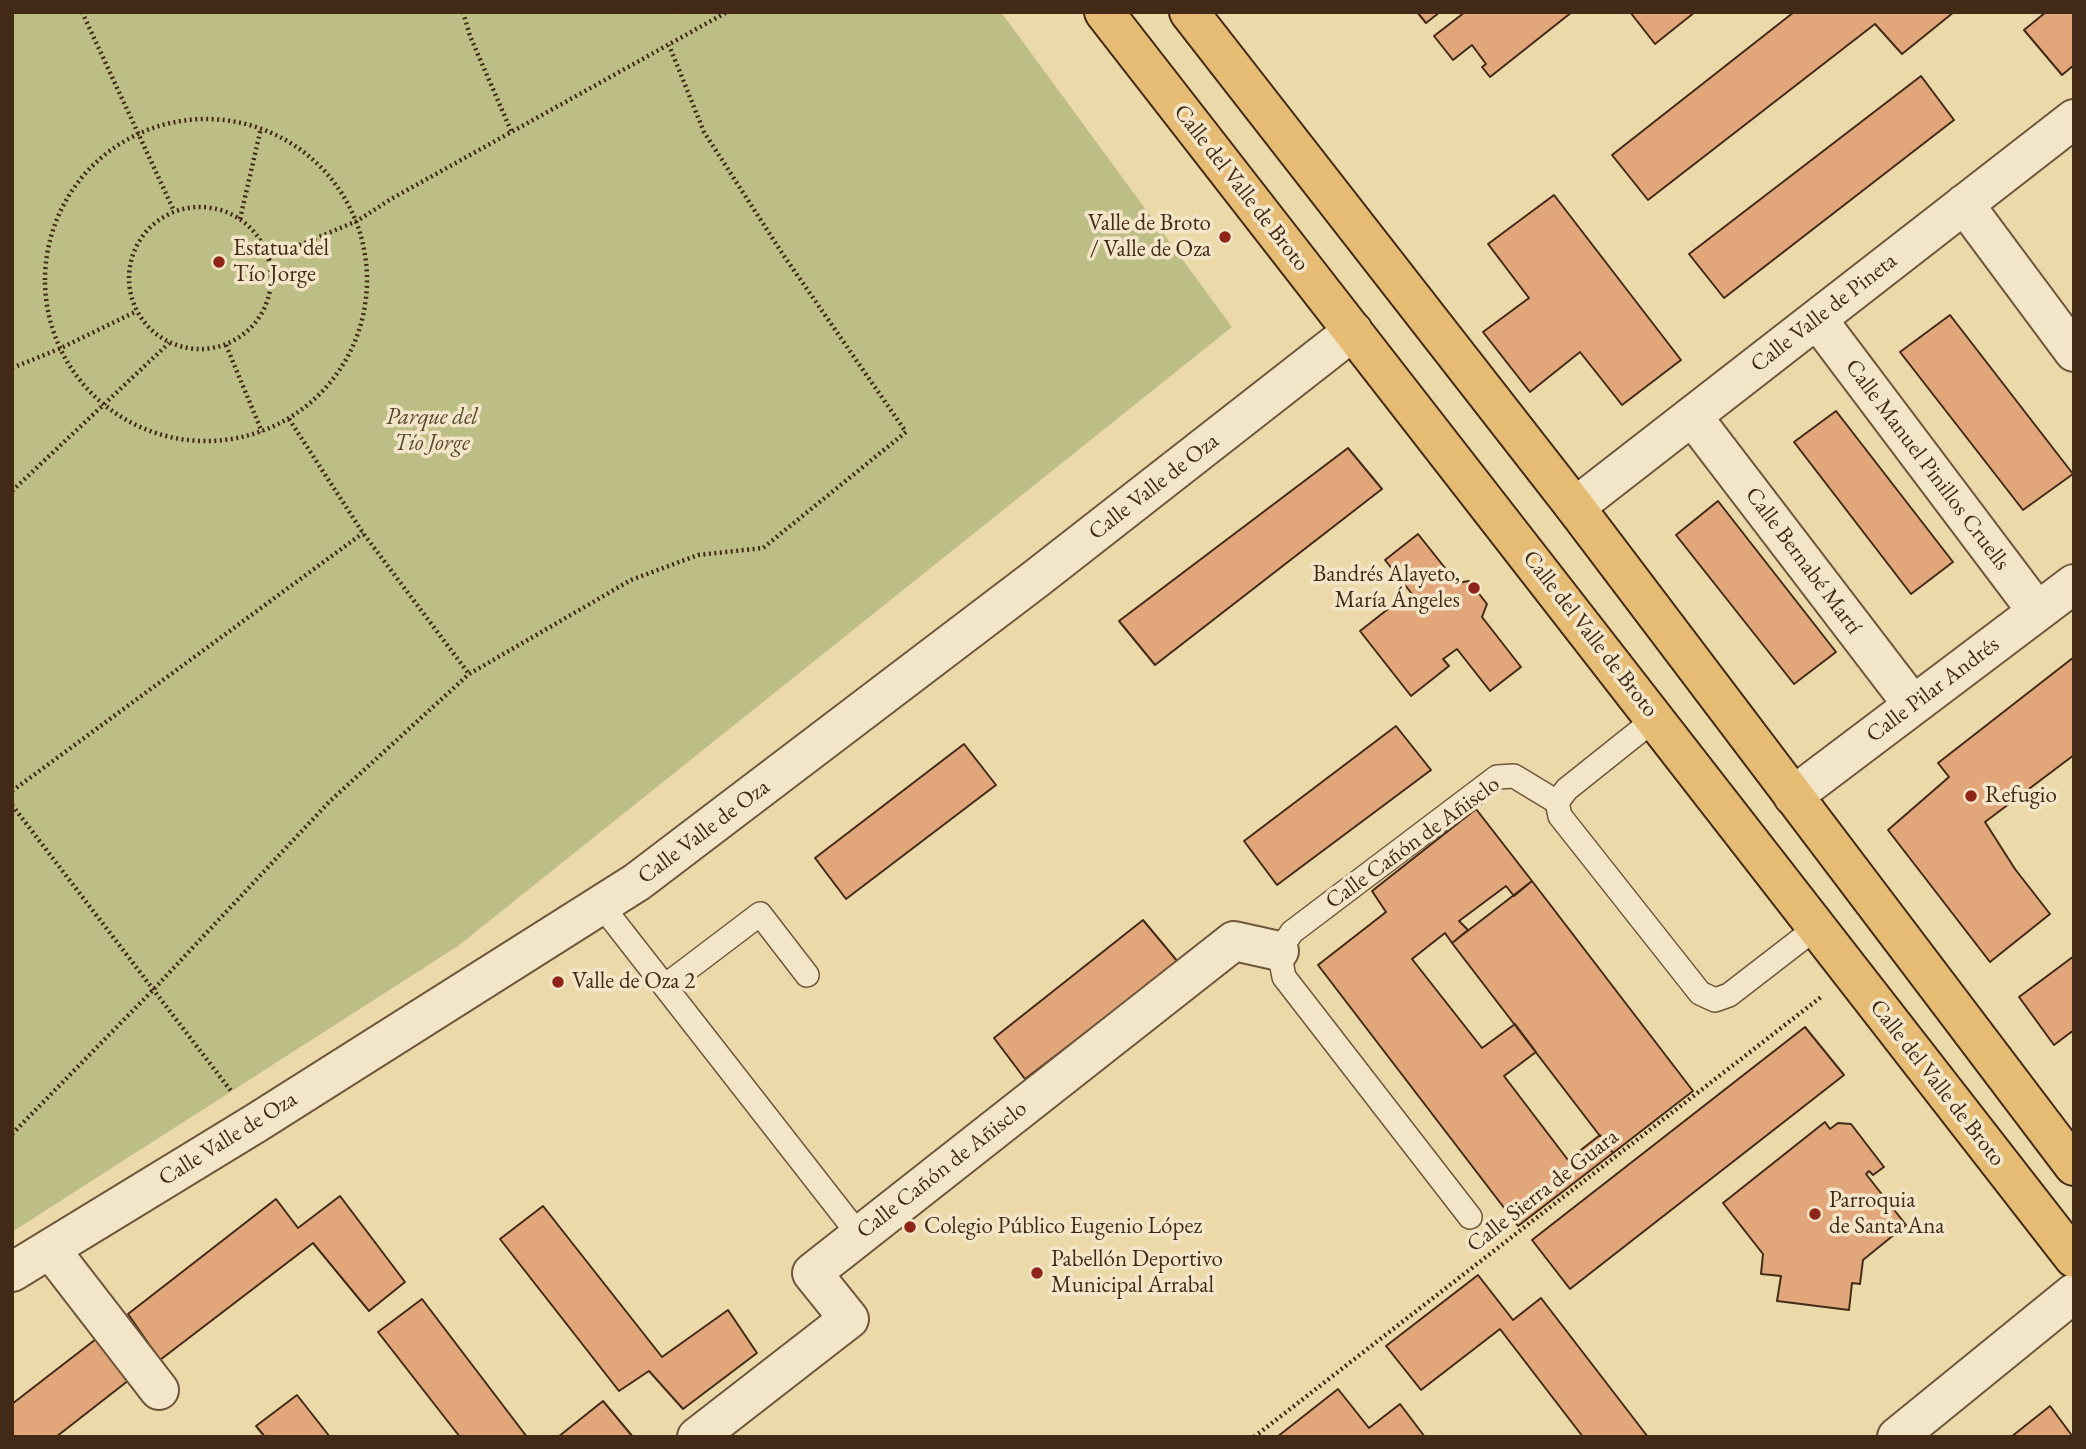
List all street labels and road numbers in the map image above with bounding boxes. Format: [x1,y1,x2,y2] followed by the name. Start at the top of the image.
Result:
[1167,99,1315,277] street label: Calle del Valle de Broto
[1745,247,1903,379] street label: Calle Valle de Pineta
[1839,354,2015,576] street label: Calle Manuel Pinillos Cruells
[1083,428,1225,546] street label: Calle Valle de Oza
[1739,482,1867,640] street label: Calle Bernabé Martí
[1516,545,1664,723] street label: Calle del Valle de Broto
[1861,631,2005,749] street label: Calle Pilar Andrés
[1321,771,1505,915] street label: Calle Cañón de Añisclo
[633,774,775,890] street label: Calle Valle de Oza
[1863,994,2011,1172] street label: Calle del Valle de Broto
[154,1086,302,1192] street label: Calle Valle de Oza
[851,1095,1033,1245] street label: Calle Cañón de Añisclo
[1462,1123,1624,1259] street label: Calle Sierra de Guara

